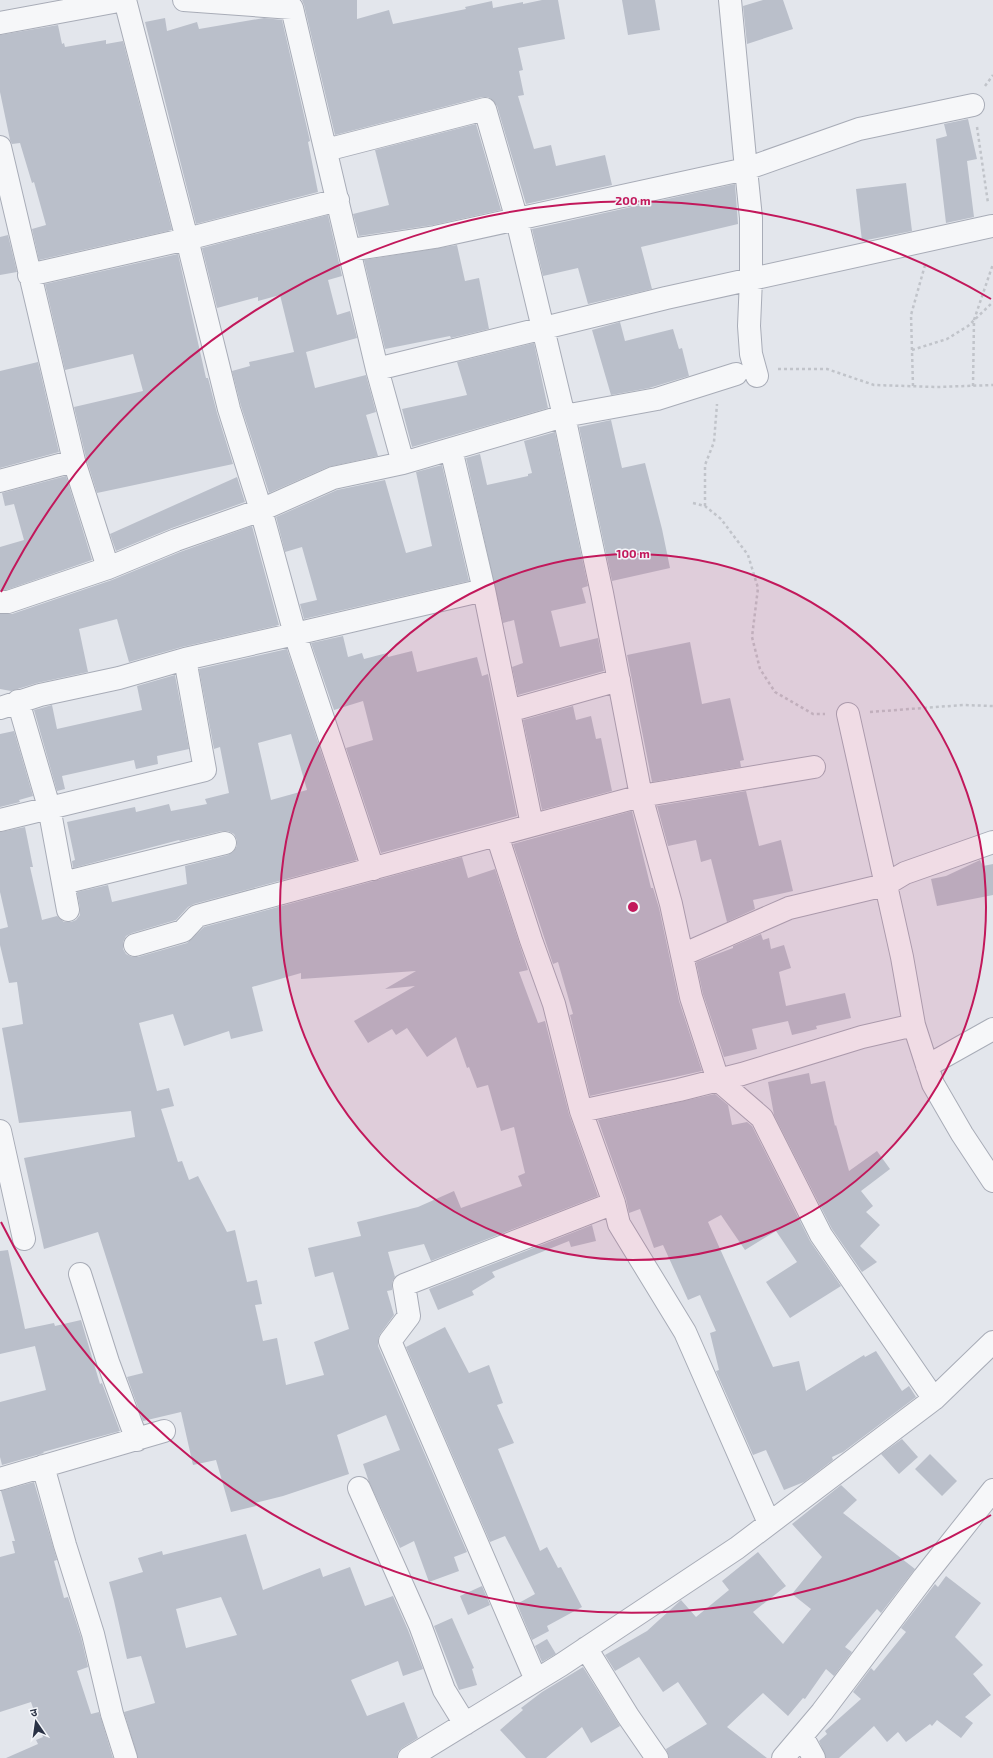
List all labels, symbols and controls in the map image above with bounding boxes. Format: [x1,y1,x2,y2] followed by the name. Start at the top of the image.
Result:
[615,193,651,207] text: 200 m
[616,546,650,560] text: 100 m
[626,900,640,914] centre of rings
[16,1702,56,1742] north arrow
[29,1705,39,1719] text: उ

